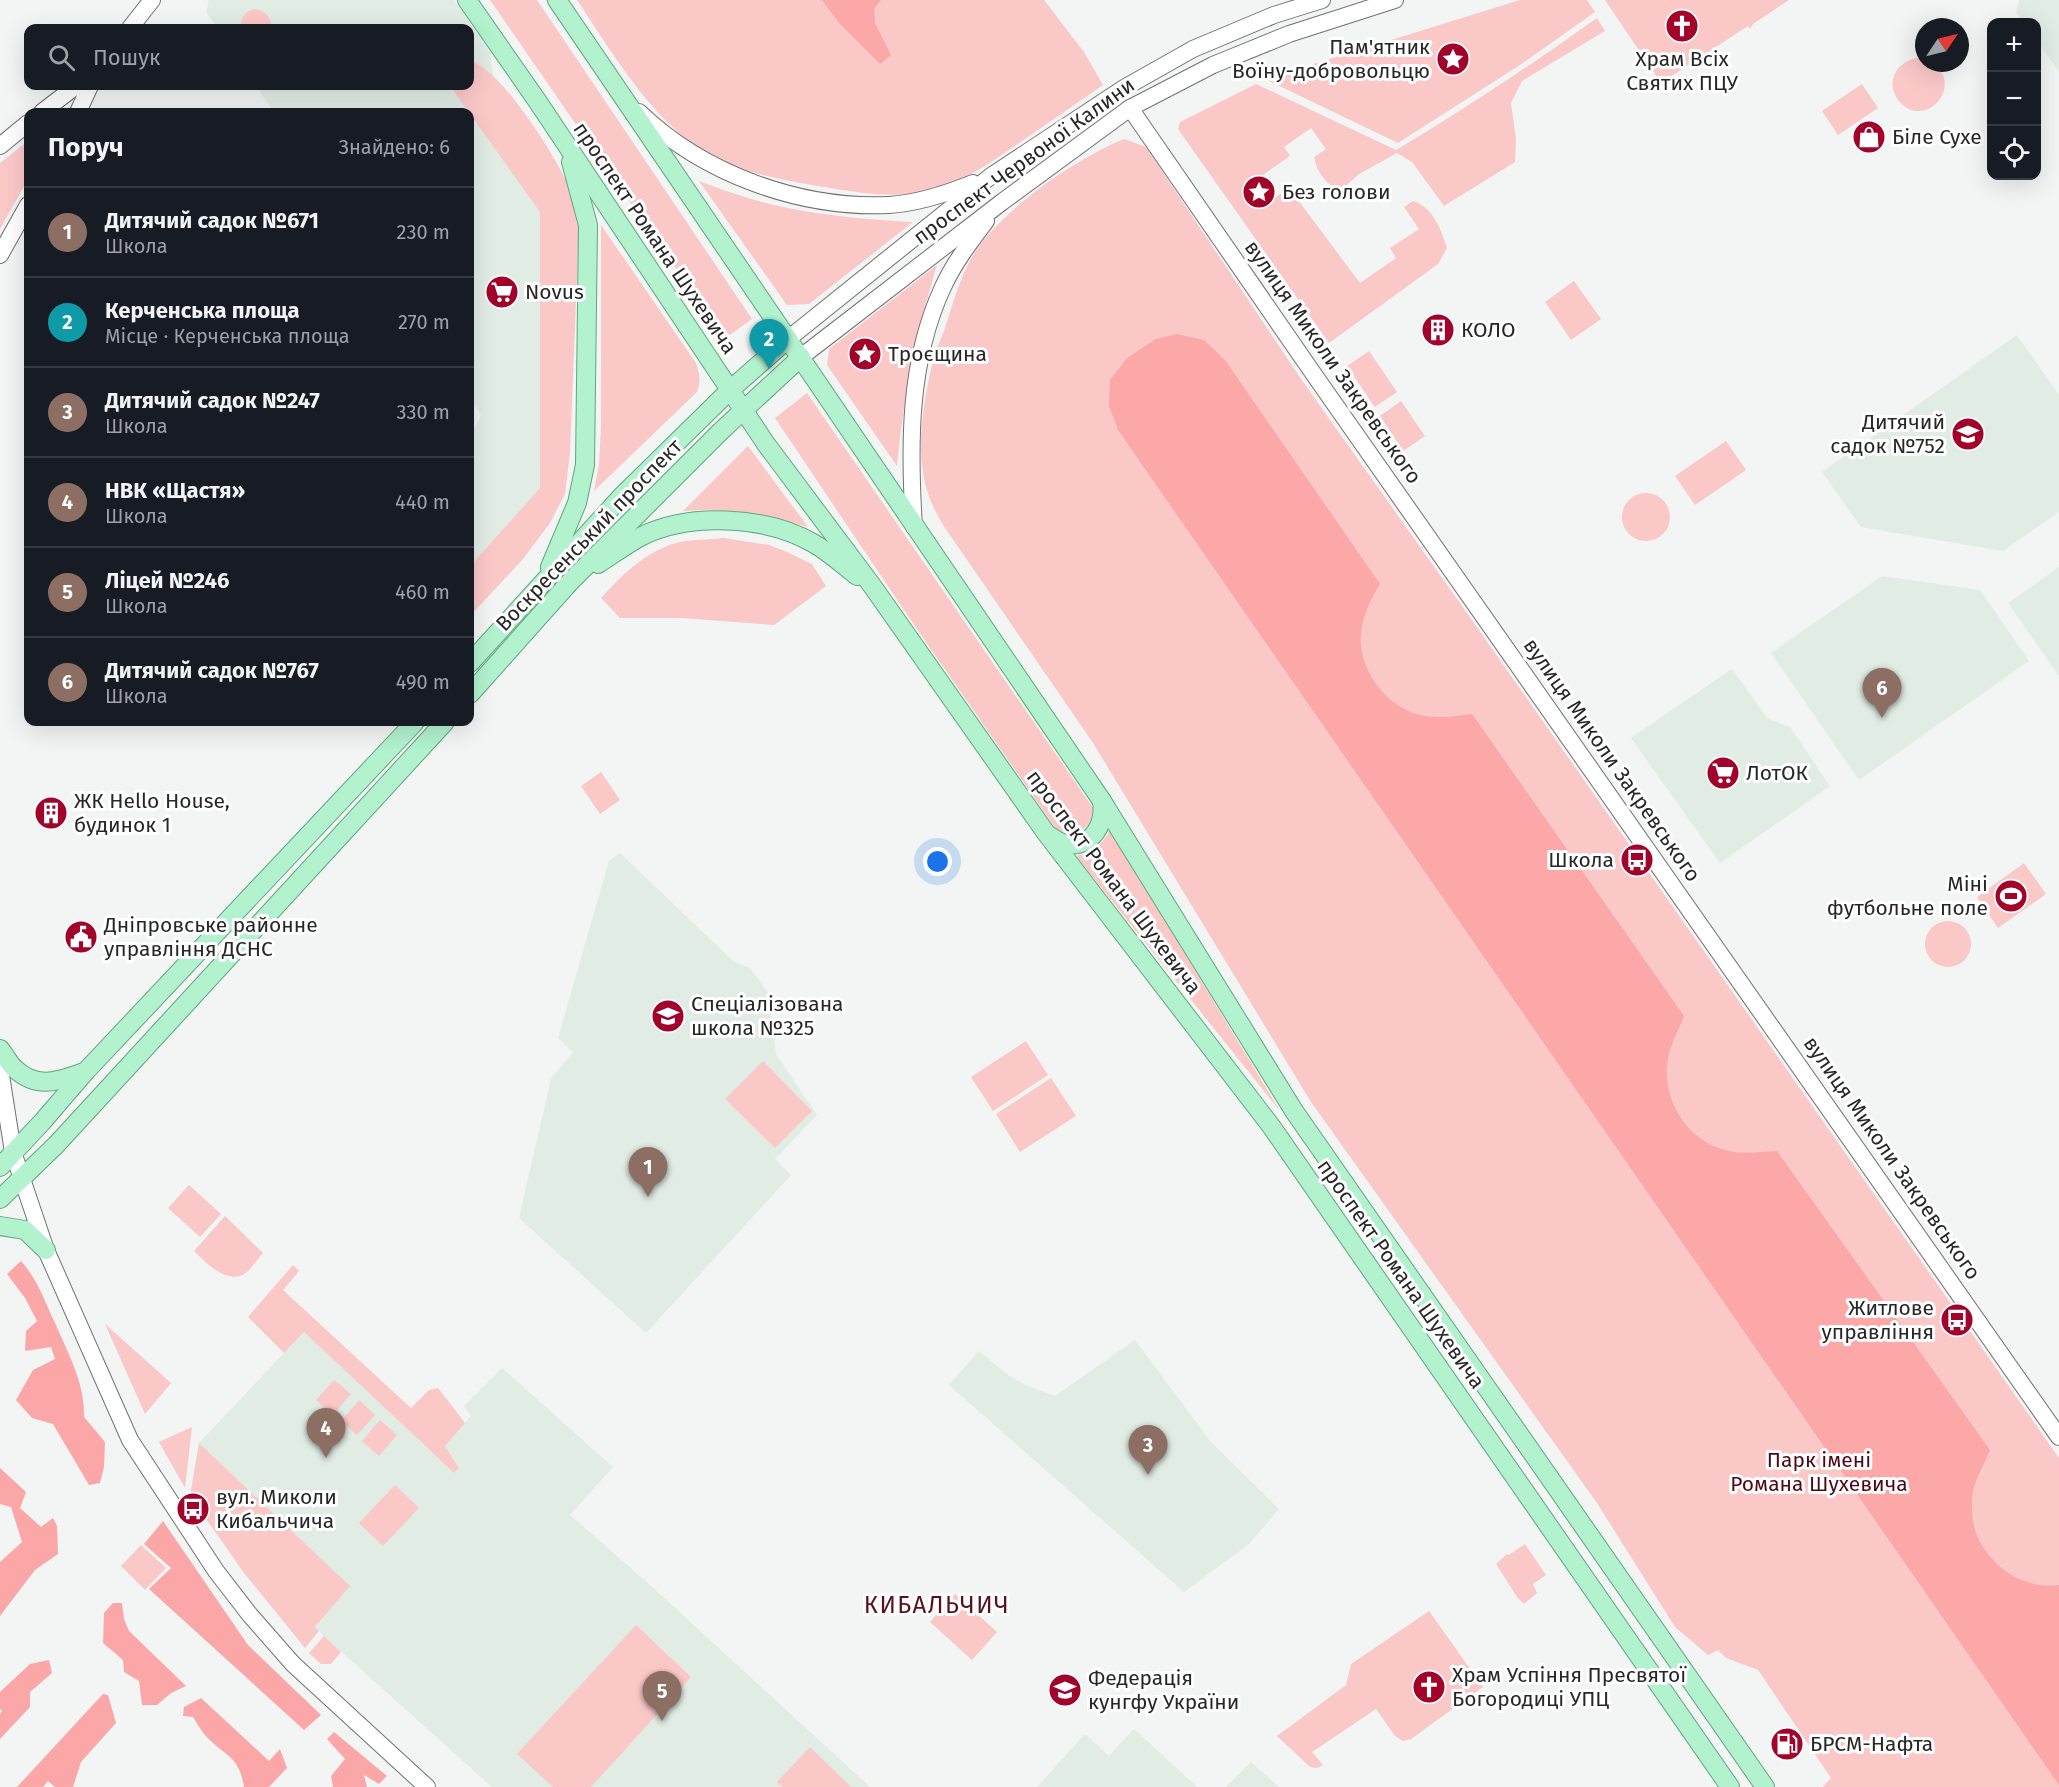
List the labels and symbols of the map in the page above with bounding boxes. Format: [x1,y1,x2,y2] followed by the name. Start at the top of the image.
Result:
[1664,8,1700,44] church icon: Храм Всіх Святих ПЦУ
[1915,18,1969,72] north arrow
[1232,34,1430,84] place label: Пам'ятник Воїну-добровольцю
[1435,41,1471,77] place icon: Пам'ятник Воїну-добровольцю
[1626,46,1738,96] place label: Храм Всіх Святих ПЦУ
[908,72,1140,250] street label: проспект Червоної Калини
[568,117,742,359] street label: проспект Романа Шухевича
[1851,119,1887,155] shop icon: Біле Сухе
[1892,124,1982,150] place label: Біле Сухе
[1241,174,1277,210] place icon: Без голови
[1282,179,1391,205] place label: Без голови
[1239,235,1427,489] street label: вулиця Миколи Закревського
[484,274,520,310] supermarket icon: Novus
[525,279,584,305] place label: Novus
[1420,312,1456,348] building icon: КОЛО
[1461,317,1516,343] place label: КОЛО
[750,320,788,369] pin: 2
[847,336,883,372] place icon: Троєщина
[888,341,987,367] place label: Троєщина
[1830,409,1945,459] place label: Дитячий садок №752
[1950,416,1986,452] school or university icon: Дитячий садок №752
[490,433,688,637] street label: Воскресенський проспект
[1518,633,1706,887] street label: вулиця Миколи Закревського
[1862,668,1902,718] pin: 6
[1705,755,1741,791] supermarket icon: ЛотОК
[1746,760,1809,786] place label: ЛотОК
[1021,765,1207,999] street label: проспект Романа Шухевича
[74,788,230,838] place label: ЖК Hello House, будинок 1
[33,795,69,831] building icon: ЖК Hello House, будинок 1
[1619,842,1655,878] bus stop icon: Школа
[923,847,952,876] your location
[1548,847,1614,873] place label: Школа
[1827,871,1988,921] place label: Міні футбольне поле
[1993,878,2029,914] sports icon: Міні футбольне поле
[103,912,318,962] place label: Дніпровське районне управління ДСНС
[63,919,99,955] public building icon: Дніпровське районне управління ДСНС
[691,991,844,1041] place label: Спеціалізована школа №325
[650,998,686,1034] school or university icon: Спеціалізована школа №325
[1798,1031,1986,1285] street label: вулиця Миколи Закревського
[628,1148,668,1197] pin: 1
[1312,1154,1490,1394] street label: проспект Романа Шухевича
[1821,1295,1934,1345] place label: Житлове управління
[1939,1302,1975,1338] bus stop icon: Житлове управління
[306,1408,346,1458] pin: 4
[1128,1426,1168,1475] pin: 3
[1730,1447,1908,1497] park label: Парк імені Романа Шухевича
[216,1484,337,1534] place label: вул. Миколи Кибальчича
[175,1491,211,1527] bus stop icon: вул. Миколи Кибальчича
[864,1591,1010,1619] district label: КИБАЛЬЧИЧ
[1452,1662,1687,1712] place label: Храм Успіння Пресвятої Богородиці УПЦ
[1088,1665,1239,1715] place label: Федерація кунгфу України
[1411,1669,1447,1705] church icon: Храм Успіння Пресвятої Богородиці УПЦ
[642,1672,682,1721] pin: 5
[1047,1672,1083,1708] school or university icon: Федерація кунгфу України
[1769,1726,1805,1762] fuel station icon: БРСМ-Нафта
[1810,1731,1933,1757] place label: БРСМ-Нафта

